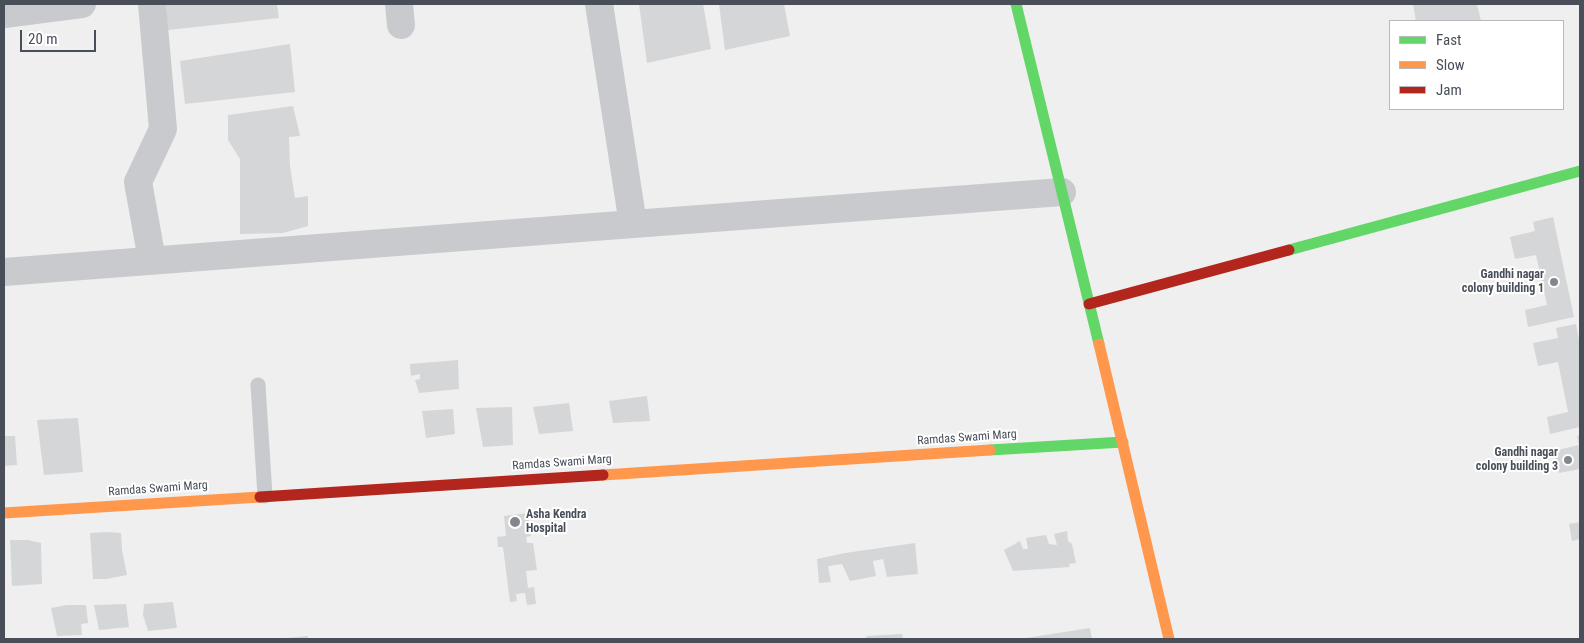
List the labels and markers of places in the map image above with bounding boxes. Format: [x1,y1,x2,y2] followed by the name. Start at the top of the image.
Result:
[1462,268,1544,296] place label: Gandhi nagar colony building 1
[1548,276,1560,288] marker: Gandhi nagar colony building 1
[1476,446,1558,474] place label: Gandhi nagar colony building 3
[1562,454,1574,466] marker: Gandhi nagar colony building 3
[526,508,586,536] place label: Asha Kendra Hospital
[508,515,522,529] marker: Asha Kendra Hospital

